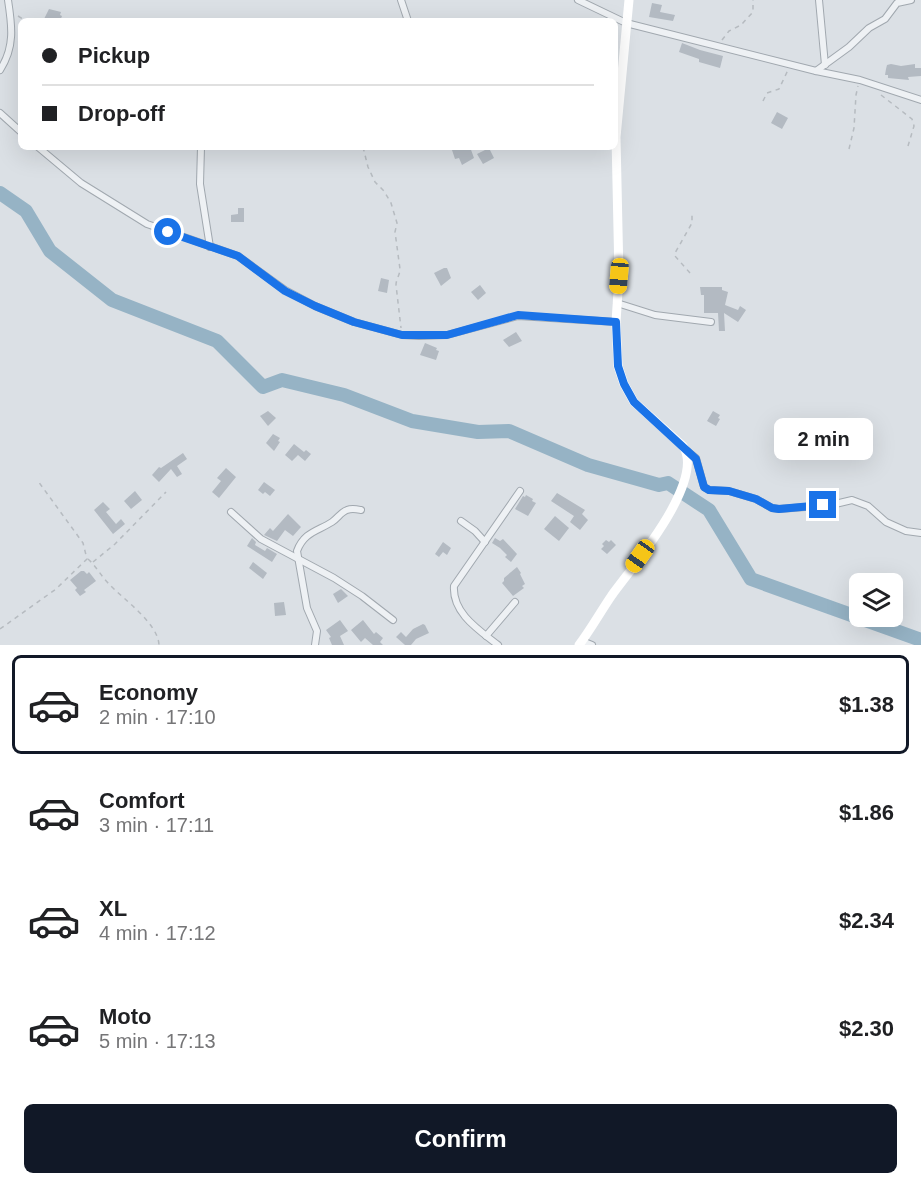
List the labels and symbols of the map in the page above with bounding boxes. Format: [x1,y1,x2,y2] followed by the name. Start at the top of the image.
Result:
[154,218,181,245] route start
[608,257,630,295] car
[774,418,872,460] callout: 2 min
[809,491,836,518] route end
[622,536,658,576] car

